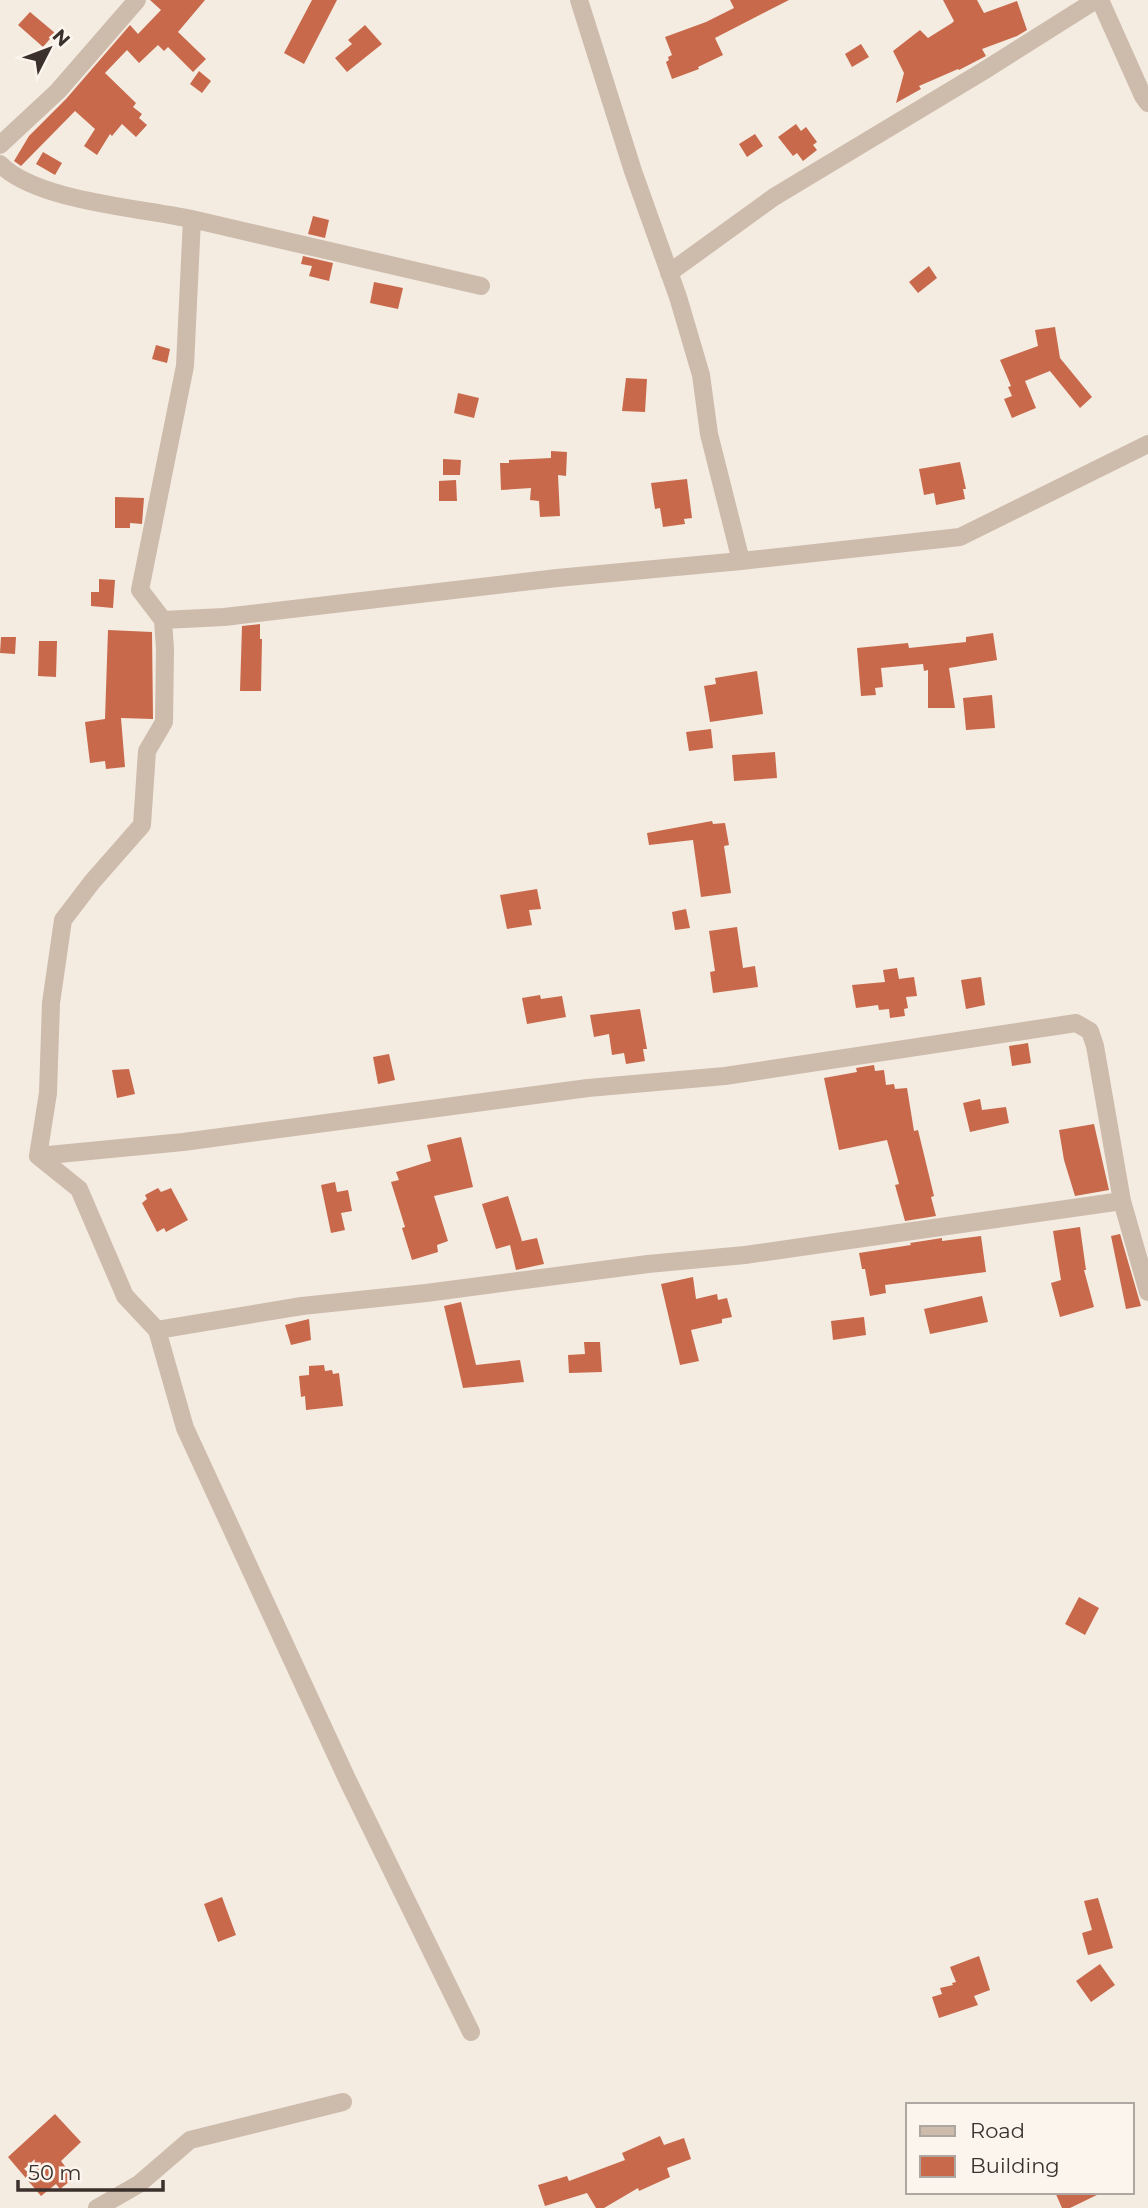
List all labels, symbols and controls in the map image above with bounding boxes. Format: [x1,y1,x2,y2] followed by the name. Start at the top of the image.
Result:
[14,14,84,84] north arrow
[48,25,75,51] text: N
[906,2103,1134,2194] legend
[970,2118,1025,2143] text: Road
[18,2148,163,2192] scale bar
[970,2153,1060,2178] text: Building
[28,2160,82,2185] text: 50 m

